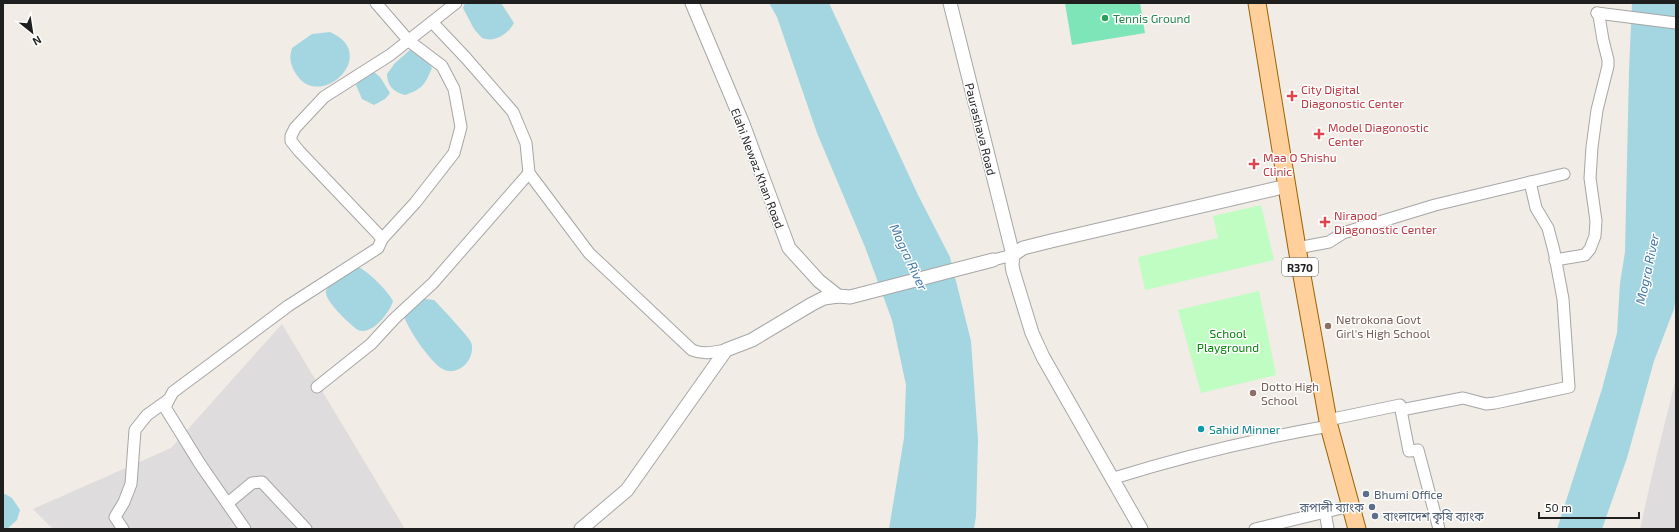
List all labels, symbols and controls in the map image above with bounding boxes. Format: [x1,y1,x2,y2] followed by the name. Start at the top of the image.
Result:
[1113,11,1190,25] place label: Tennis Ground
[12,12,52,52] north arrow
[1100,13,1110,23] marker: Tennis Ground
[31,33,44,49] text: N
[963,81,999,177] street label: Paurashava Road
[1301,82,1404,110] place label: City Digital Diagonostic Center
[1286,90,1298,102] marker: City Digital Diagonostic Center
[729,106,787,230] street label: Elahi Newaz Khan Road
[1328,120,1429,148] place label: Model Diagonostic Center
[1313,128,1325,140] marker: Model Diagonostic Center
[1263,150,1337,178] place label: Maa O Shishu Clinic
[1248,158,1260,170] marker: Maa O Shishu Clinic
[1334,208,1437,236] place label: Nirapod Diagonostic Center
[1319,216,1331,228] marker: Nirapod Diagonostic Center
[887,221,932,294] water label: Mogra River
[1632,231,1662,306] water label: Mogra River
[1282,258,1318,276] road number: R370
[1336,312,1430,340] place label: Netrokona Govt Girl's High School
[1323,321,1333,331] marker: Netrokona Govt Girl's High School
[1197,326,1259,354] park label: School Playground
[1261,379,1319,407] place label: Dotto High School
[1248,388,1258,398] marker: Dotto High School
[1209,422,1281,436] place label: Sahid Minner
[1196,424,1206,434] marker: Sahid Minner
[1374,487,1443,501] place label: Bhumi Office
[1361,489,1371,499] marker: Bhumi Office
[1539,494,1639,520] scale bar
[1299,500,1364,514] place label: রূপালী ব্যাংক
[1545,500,1572,514] text: 50 m
[1367,502,1377,512] marker: রূপালী ব্যাংক
[1382,509,1484,525] place label: বাংলাদেশ কৃষি ব্যাংক
[1370,511,1380,521] marker: বাংলাদেশ কৃষি ব্যাংক

